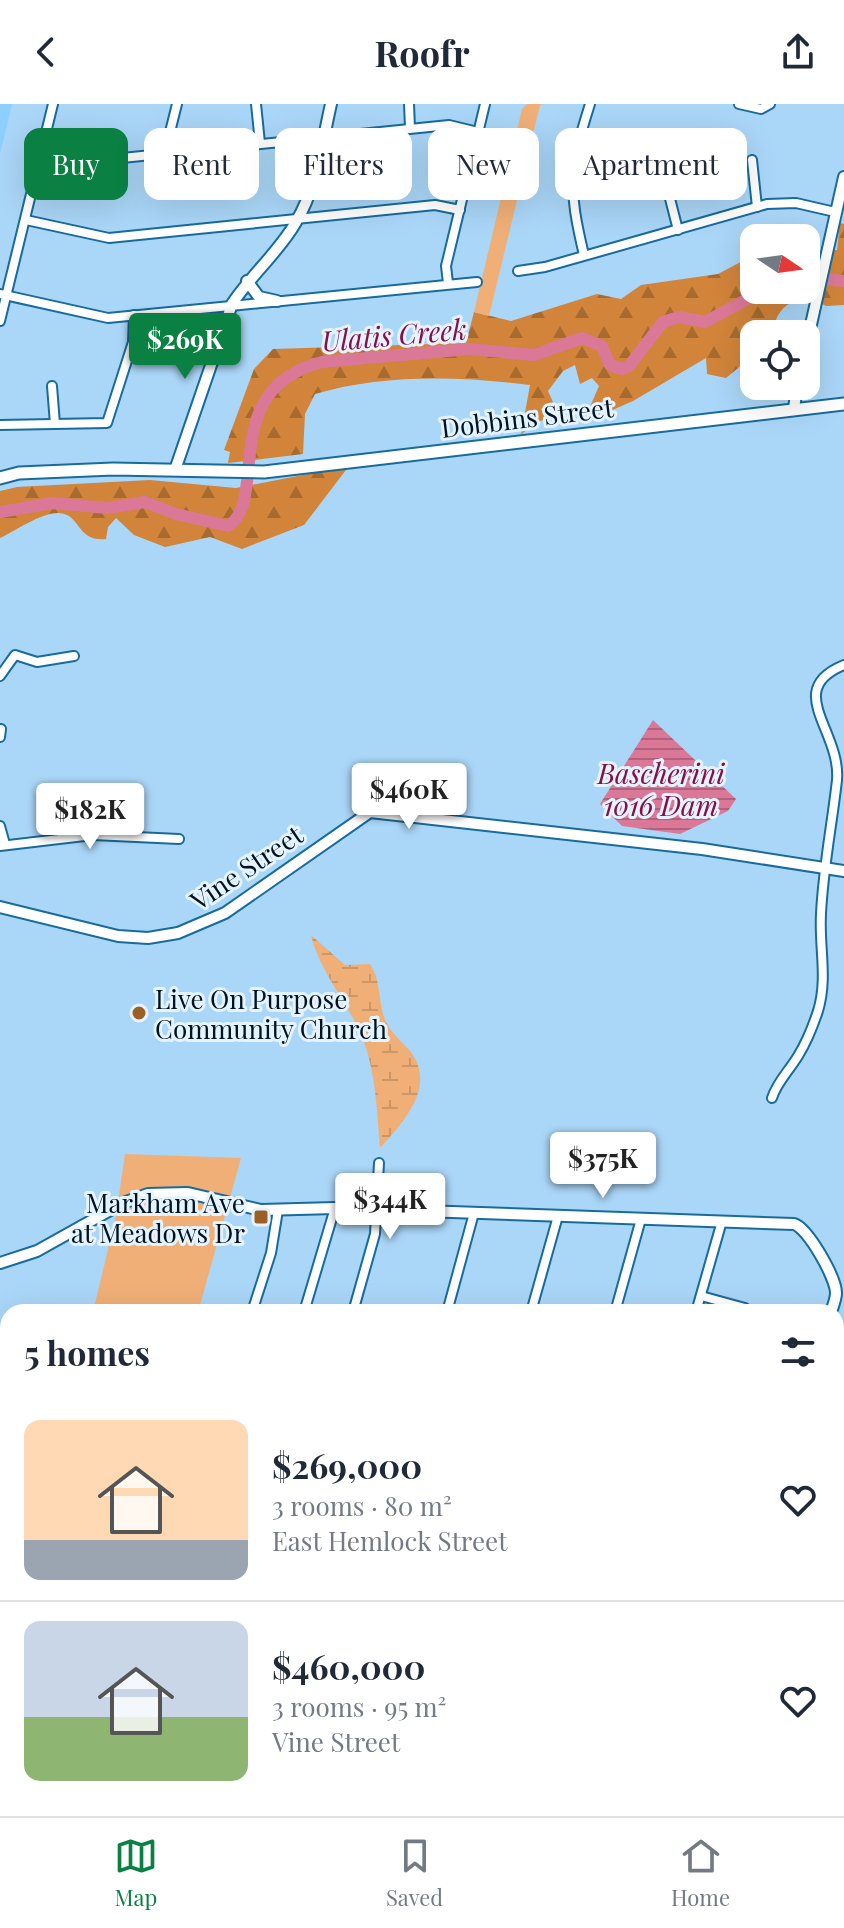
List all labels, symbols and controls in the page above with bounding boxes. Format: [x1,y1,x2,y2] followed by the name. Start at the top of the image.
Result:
[374,28,470,76] text: Roofr
[24,30,68,74] icon: back
[776,30,820,74] icon: share
[24,128,128,200] chip: Buy
[144,128,259,200] chip: Rent
[275,128,412,200] chip: Filters
[428,128,539,200] chip: New
[555,128,747,200] chip: Apartment
[740,224,820,304] north arrow
[740,224,820,400] map controls
[320,309,468,359] water label: Ulatis Creek
[129,313,241,381] pin: $269K
[740,320,820,400] button: locate
[147,321,223,356] text: $269K
[439,389,616,445] street label: Dobbins Street
[596,754,725,823] water label: Bascherini 1016 Dam
[353,763,465,831] pin: $460K
[370,771,448,806] text: $460K
[34,783,146,851] pin: $182K
[54,791,126,826] text: $182K
[182,816,310,918] street label: Vine Street
[155,981,387,1046] place label: Live On Purpose Community Church
[130,1004,148,1022] marker: Live On Purpose Community Church
[547,1132,659,1200] pin: $375K
[568,1140,638,1175] text: $375K
[334,1173,446,1241] pin: $344K
[353,1181,427,1216] text: $344K
[71,1185,245,1250] place label: Markham Ave at Meadows Dr
[252,1208,270,1226] marker: Markham Ave at Meadows Dr
[24,1329,150,1375] text: 5 homes
[776,1330,820,1374] icon: filters
[272,1442,422,1488] text: $269,000
[88,1452,184,1548] icon: home
[776,1478,820,1522] icon: heart
[272,1488,452,1523] text: 3 rooms · 80 m²
[272,1523,507,1558] text: East Hemlock Street
[272,1643,425,1689] text: $460,000
[88,1653,184,1749] icon: home
[776,1679,820,1723] icon: heart
[272,1689,446,1724] text: 3 rooms · 95 m²
[272,1724,400,1759] text: Vine Street
[114,1834,158,1912] tab: Map
[386,1834,443,1912] tab: Saved
[671,1834,730,1912] tab: Home

